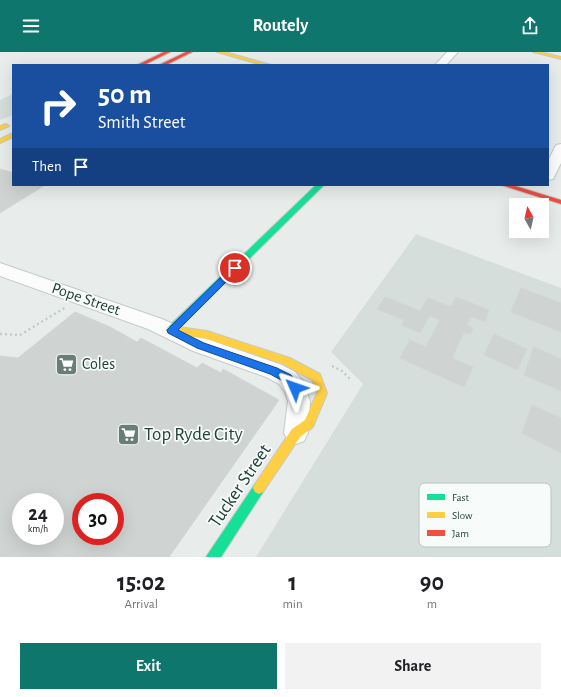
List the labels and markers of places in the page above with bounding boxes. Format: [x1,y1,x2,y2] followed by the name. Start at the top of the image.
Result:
[218,251,252,285] pin
[53,351,79,377] supermarket icon: Coles
[82,356,115,372] place label: Coles
[115,421,141,447] supermarket icon: Top Ryde City
[144,425,243,444] place label: Top Ryde City

